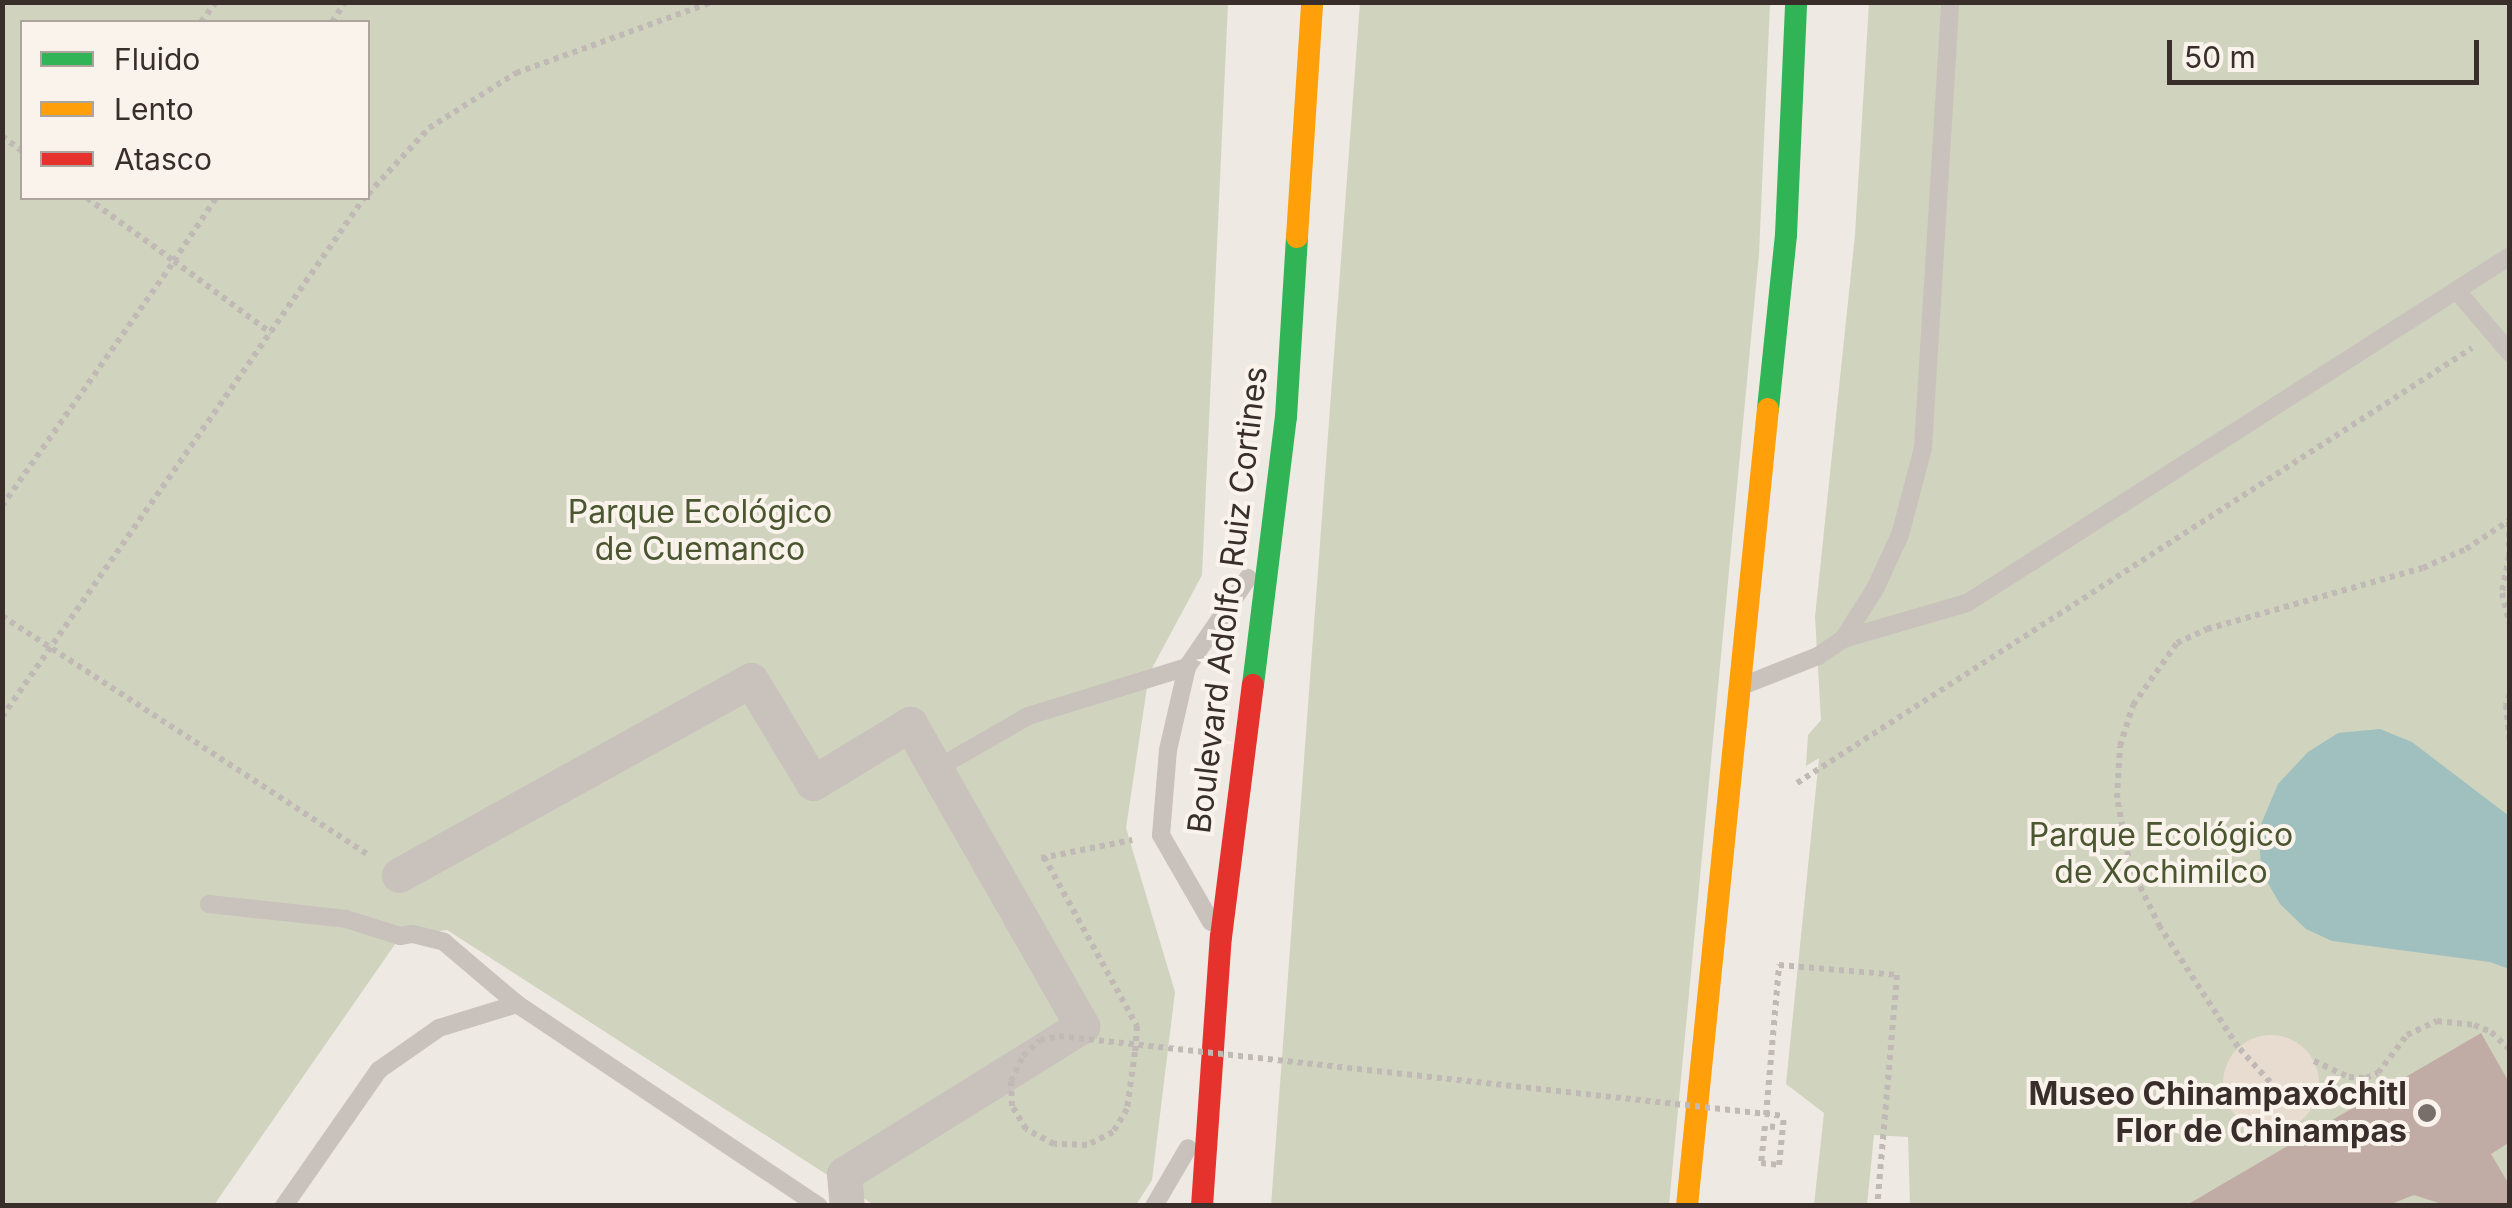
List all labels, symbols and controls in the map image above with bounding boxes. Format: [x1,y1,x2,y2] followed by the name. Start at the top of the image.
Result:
[20,20,370,200] legend
[2172,20,2484,82] scale bar
[2184,39,2256,75] text: 50 m
[114,41,200,77] text: Fluido
[114,91,194,127] text: Lento
[114,141,212,177] text: Atasco
[1180,364,1276,836] street label: Boulevard Adolfo Ruiz Cortines
[568,494,832,569] park label: Parque Ecológico de Cuemanco
[2029,817,2293,892] park label: Parque Ecológico de Xochimilco
[2029,1076,2407,1151] place label: Museo Chinampaxóchitl Flor de Chinampas
[2416,1102,2438,1124] marker: Museo Chinampaxóchitl Flor de Chinampas

